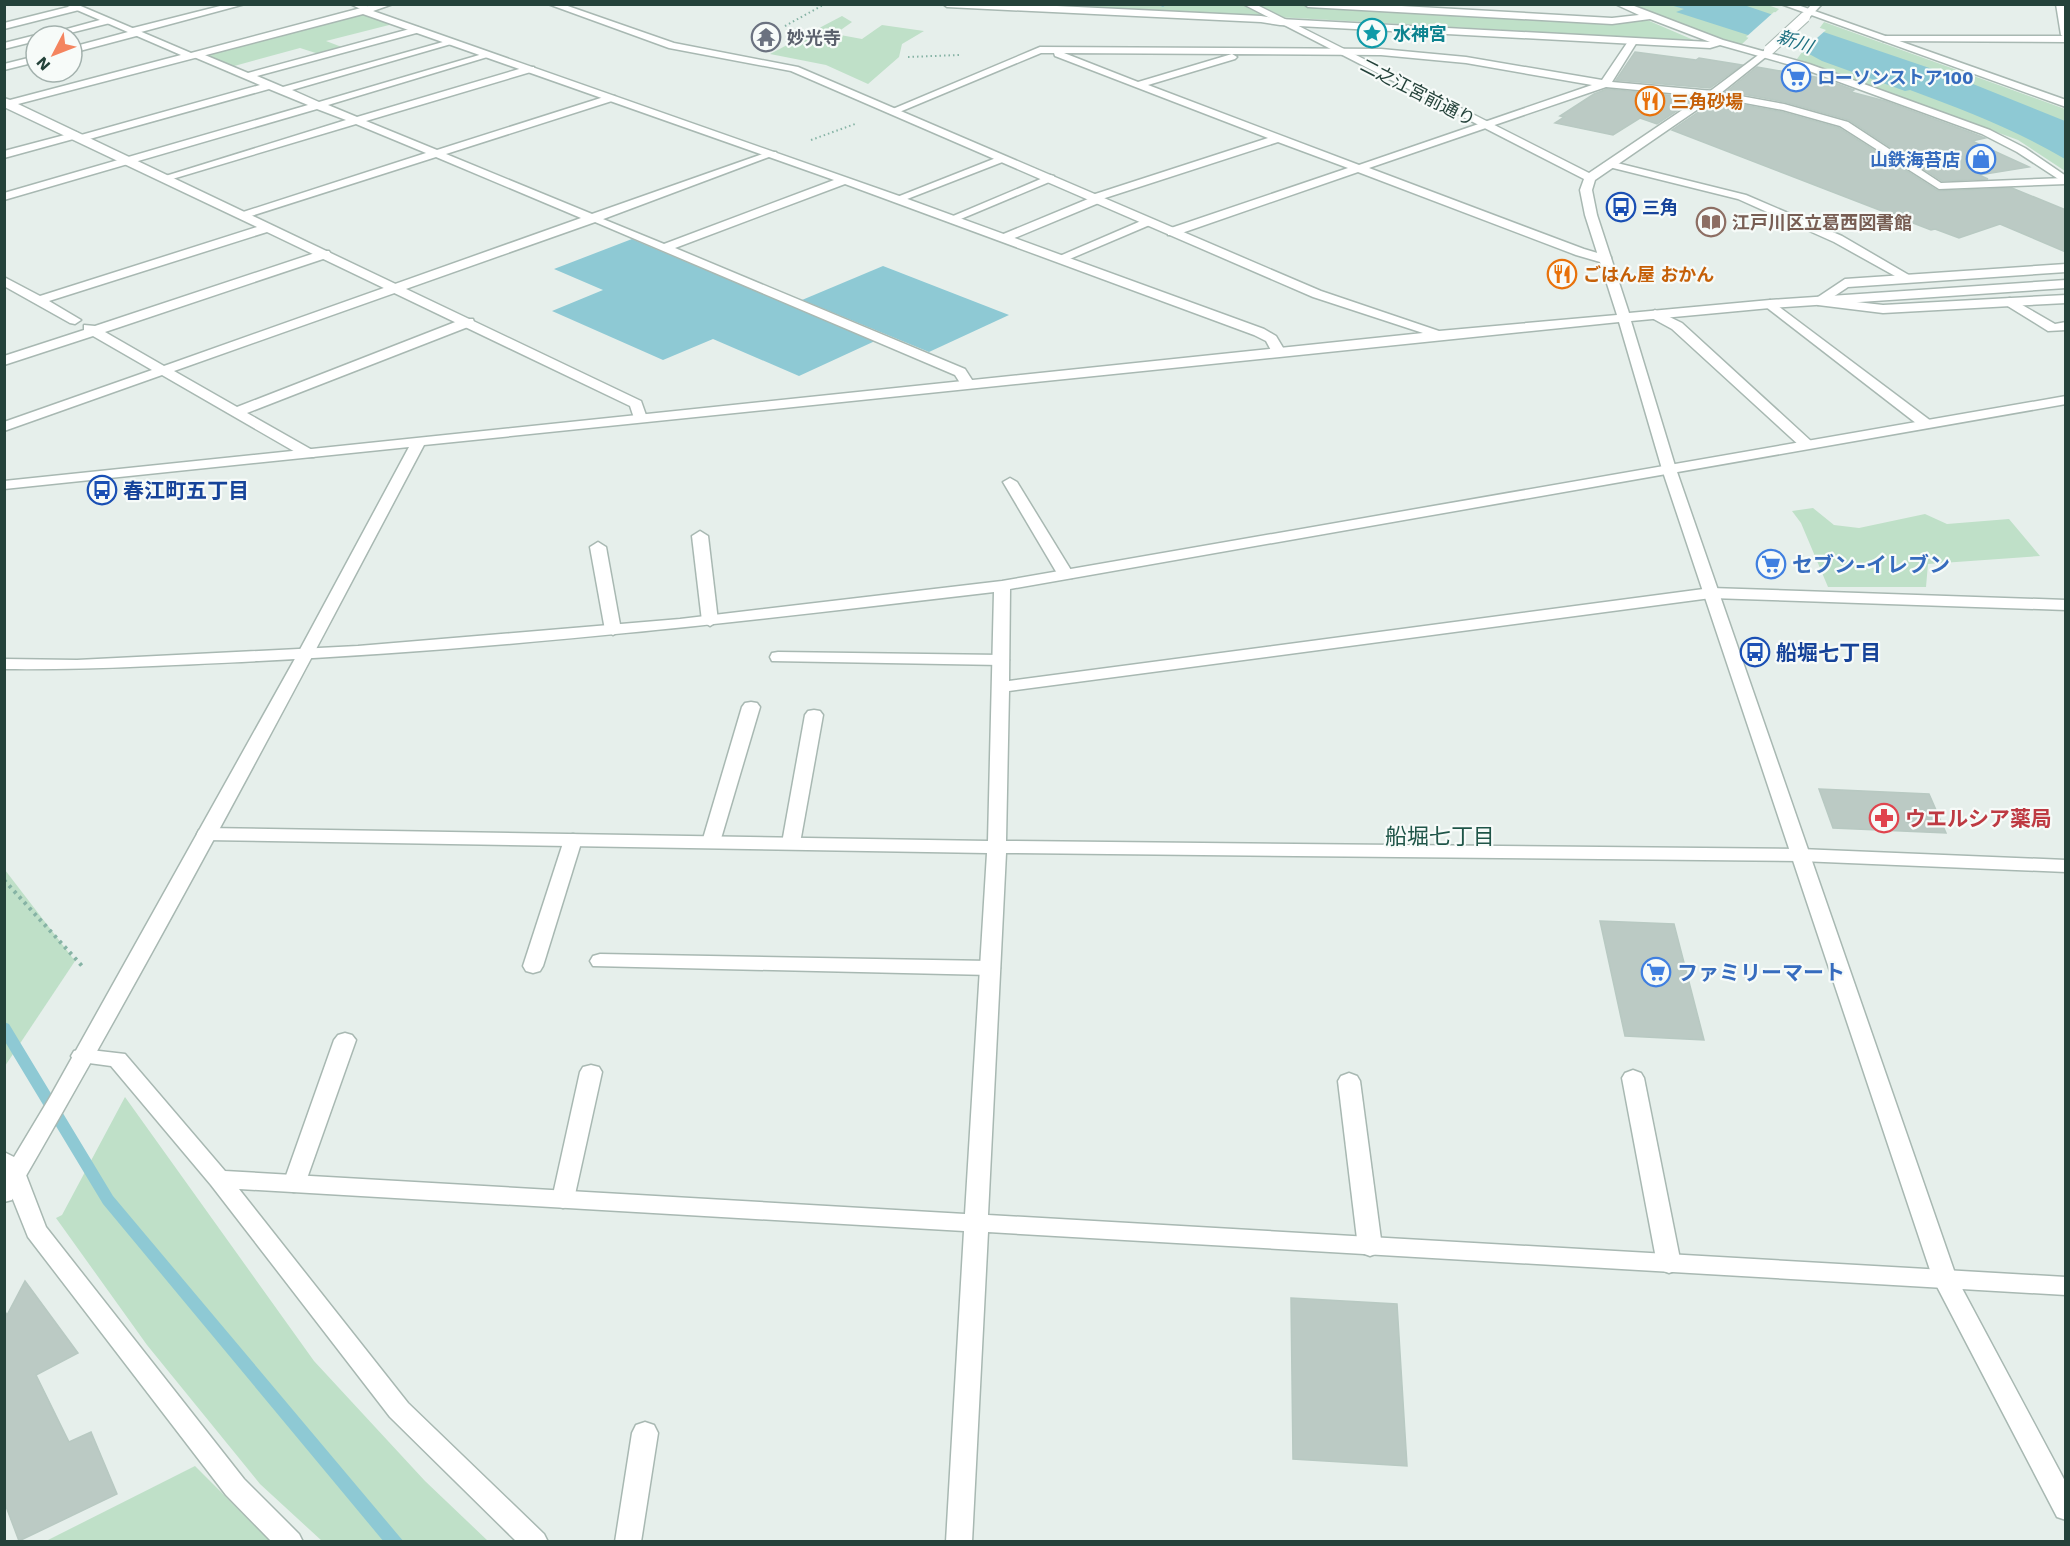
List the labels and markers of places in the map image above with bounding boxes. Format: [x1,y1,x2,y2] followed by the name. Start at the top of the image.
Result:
[1356,17,1388,49] place icon: 水神宮
[750,21,782,53] temple icon: 妙光寺
[1393,23,1447,44] place label: 水神宮
[787,27,841,48] place label: 妙光寺
[1780,61,1812,93] supermarket icon: ローソンストア100
[1817,67,1974,88] place label: ローソンストア100
[1634,85,1666,117] restaurant icon: 三角砂場
[1671,91,1743,112] place label: 三角砂場
[1965,143,1997,175] shop icon: 山鉄海苔店
[1870,149,1960,170] place label: 山鉄海苔店
[1605,191,1637,223] bus stop icon: 三角
[1642,197,1678,218] place label: 三角
[1695,206,1727,238] library icon: 江戸川区立葛西図書館
[1732,212,1912,233] place label: 江戸川区立葛西図書館
[1546,258,1578,290] restaurant icon: ごはん屋 おかん
[1583,264,1714,285] place label: ごはん屋 おかん
[86,474,118,506] bus stop icon: 春江町五丁目
[123,478,249,503] place label: 春江町五丁目
[1755,548,1787,580] supermarket icon: セブン-イレブン
[1792,552,1950,577] place label: セブン-イレブン
[1739,636,1771,668] bus stop icon: 船堀七丁目
[1776,640,1881,665] place label: 船堀七丁目
[1868,802,1900,834] pharmacy icon: ウエルシア薬局
[1905,806,2052,831] place label: ウエルシア薬局
[1640,956,1672,988] supermarket icon: ファミリーマート
[1677,960,1845,985] place label: ファミリーマート

